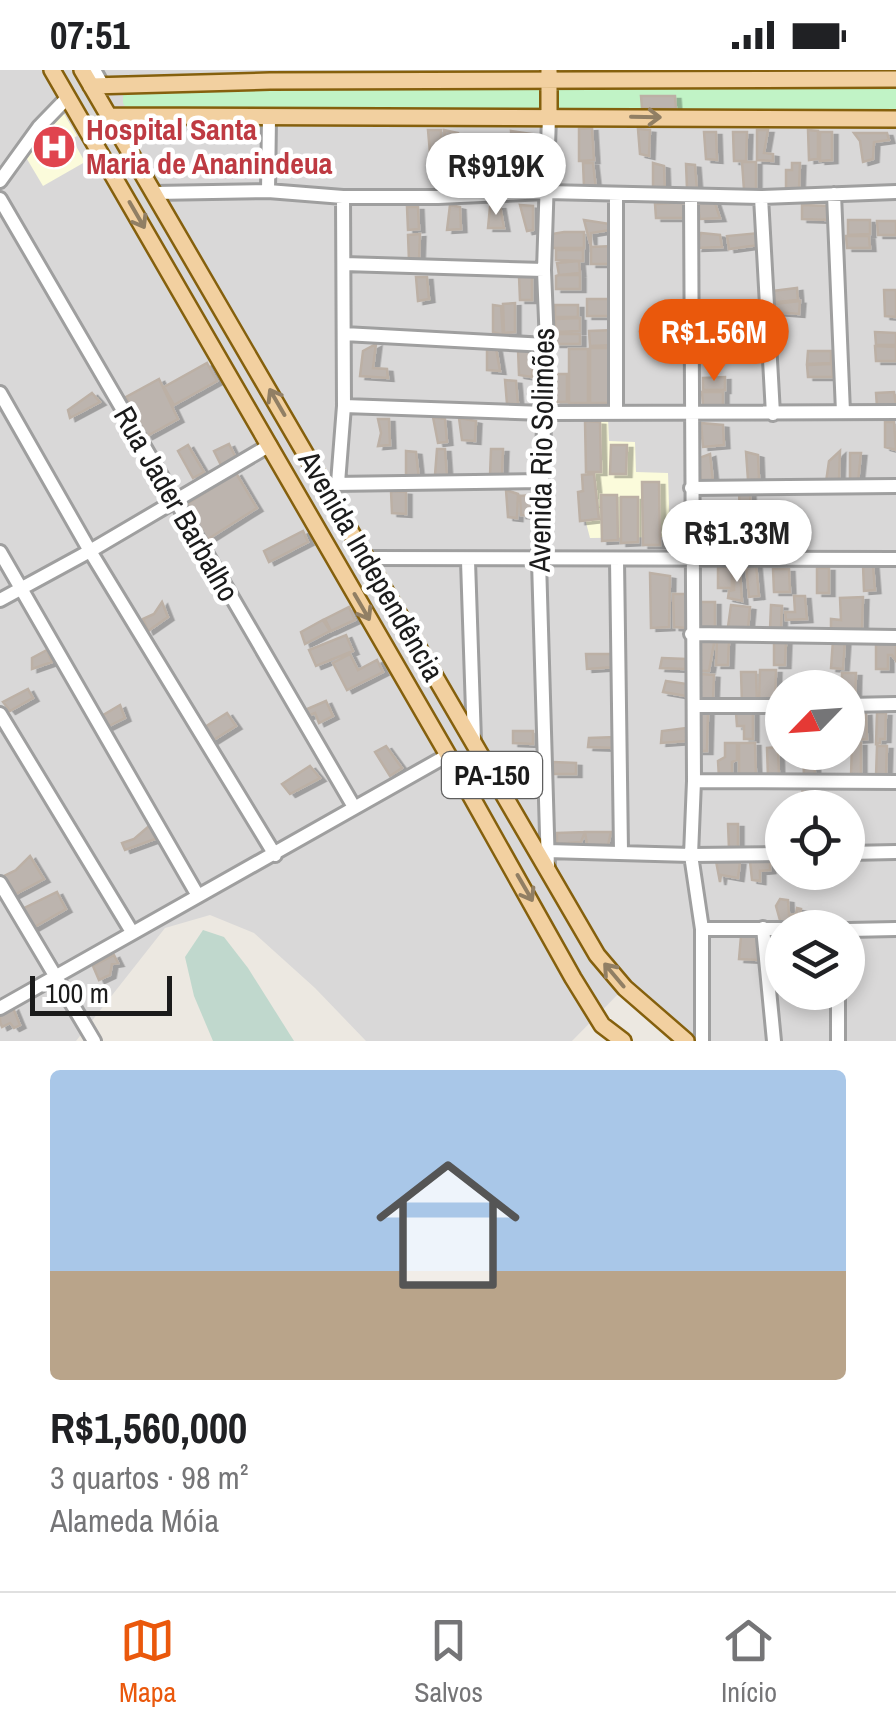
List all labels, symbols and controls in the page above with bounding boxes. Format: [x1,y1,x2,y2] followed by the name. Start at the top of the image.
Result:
[50,10,130,61] text: 07:51
[630,108,662,126] one-way arrow
[86,109,333,183] place label: Hospital Santa Maria de Ananindeua
[31,124,77,170] hospital icon: Hospital Santa Maria de Ananindeua
[415,133,577,218] pin: R$919K
[448,144,544,187] text: R$919K
[127,200,147,228] one-way arrow
[622,299,806,384] pin: R$1.56M
[661,310,767,353] text: R$1.56M
[519,327,563,573] street label: Avenida Rio Solimões
[267,389,287,417] one-way arrow
[105,399,249,608] street label: Rua Jader Barbalho
[289,442,454,688] street label: Avenida Independência
[645,500,829,585] pin: R$1.33M
[684,511,790,554] text: R$1.33M
[352,592,372,621] one-way arrow
[765,670,865,770] north arrow
[765,670,865,1010] map controls
[442,752,542,798] road number: PA-150
[765,790,865,890] button: locate
[515,874,535,902] one-way arrow
[765,910,865,1010] button: layers
[604,963,626,989] one-way arrow
[30,971,172,1016] scale bar
[45,974,109,1012] text: 100 m
[358,1135,538,1315] icon: home
[50,1400,247,1456] text: R$1,560,000
[50,1456,248,1499] text: 3 quartos · 98 m²
[50,1499,219,1542] text: Alameda Móia
[119,1613,176,1711] tab: Mapa
[414,1613,483,1711] tab: Salvos
[721,1613,777,1711] tab: Início

